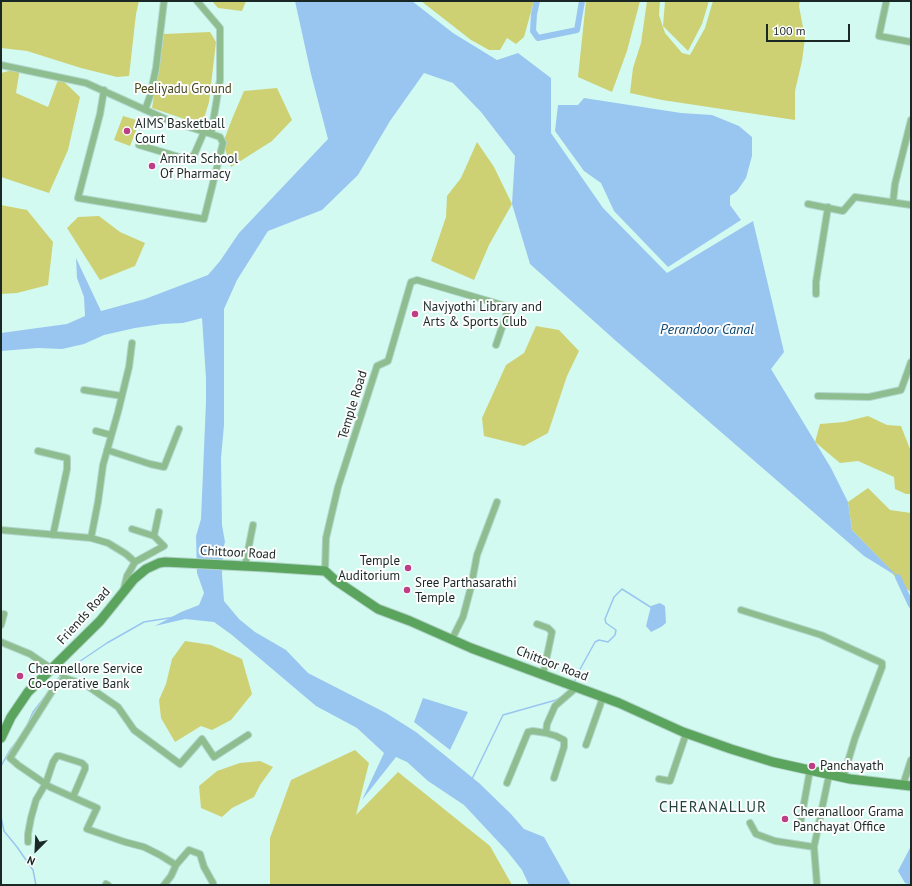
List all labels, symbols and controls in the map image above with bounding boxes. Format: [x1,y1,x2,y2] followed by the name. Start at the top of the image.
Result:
[768,16,852,42] scale bar
[773,23,806,38] text: 100 m
[134,81,232,97] park label: Peeliyadu Ground
[135,116,225,147] place label: AIMS Basketball Court
[122,126,132,136] marker: AIMS Basketball Court
[160,151,238,182] place label: Amrita School Of Pharmacy
[147,161,157,171] marker: Amrita School Of Pharmacy
[423,299,542,330] place label: Navjyothi Library and Arts & Sports Club
[410,309,420,319] marker: Navjyothi Library and Arts & Sports Club
[660,322,754,338] water label: Perandoor Canal
[335,369,371,441] street label: Temple Road
[200,543,276,563] street label: Chittoor Road
[338,553,400,584] place label: Temple Auditorium
[403,563,413,573] marker: Temple Auditorium
[415,575,517,606] place label: Sree Parthasarathi Temple
[54,584,114,648] street label: Friends Road
[402,585,412,595] marker: Sree Parthasarathi Temple
[514,643,590,685] street label: Chittoor Road
[28,661,143,692] place label: Cheranellore Service Co-operative Bank
[15,671,25,681] marker: Cheranellore Service Co-operative Bank
[820,758,884,774] place label: Panchayath
[807,761,817,771] marker: Panchayath
[659,799,767,817] district label: CHERANALLUR
[793,804,904,835] place label: Cheranalloor Grama Panchayat Office
[780,814,790,824] marker: Cheranalloor Grama Panchayat Office
[16,830,56,870] north arrow
[25,853,37,869] text: N

